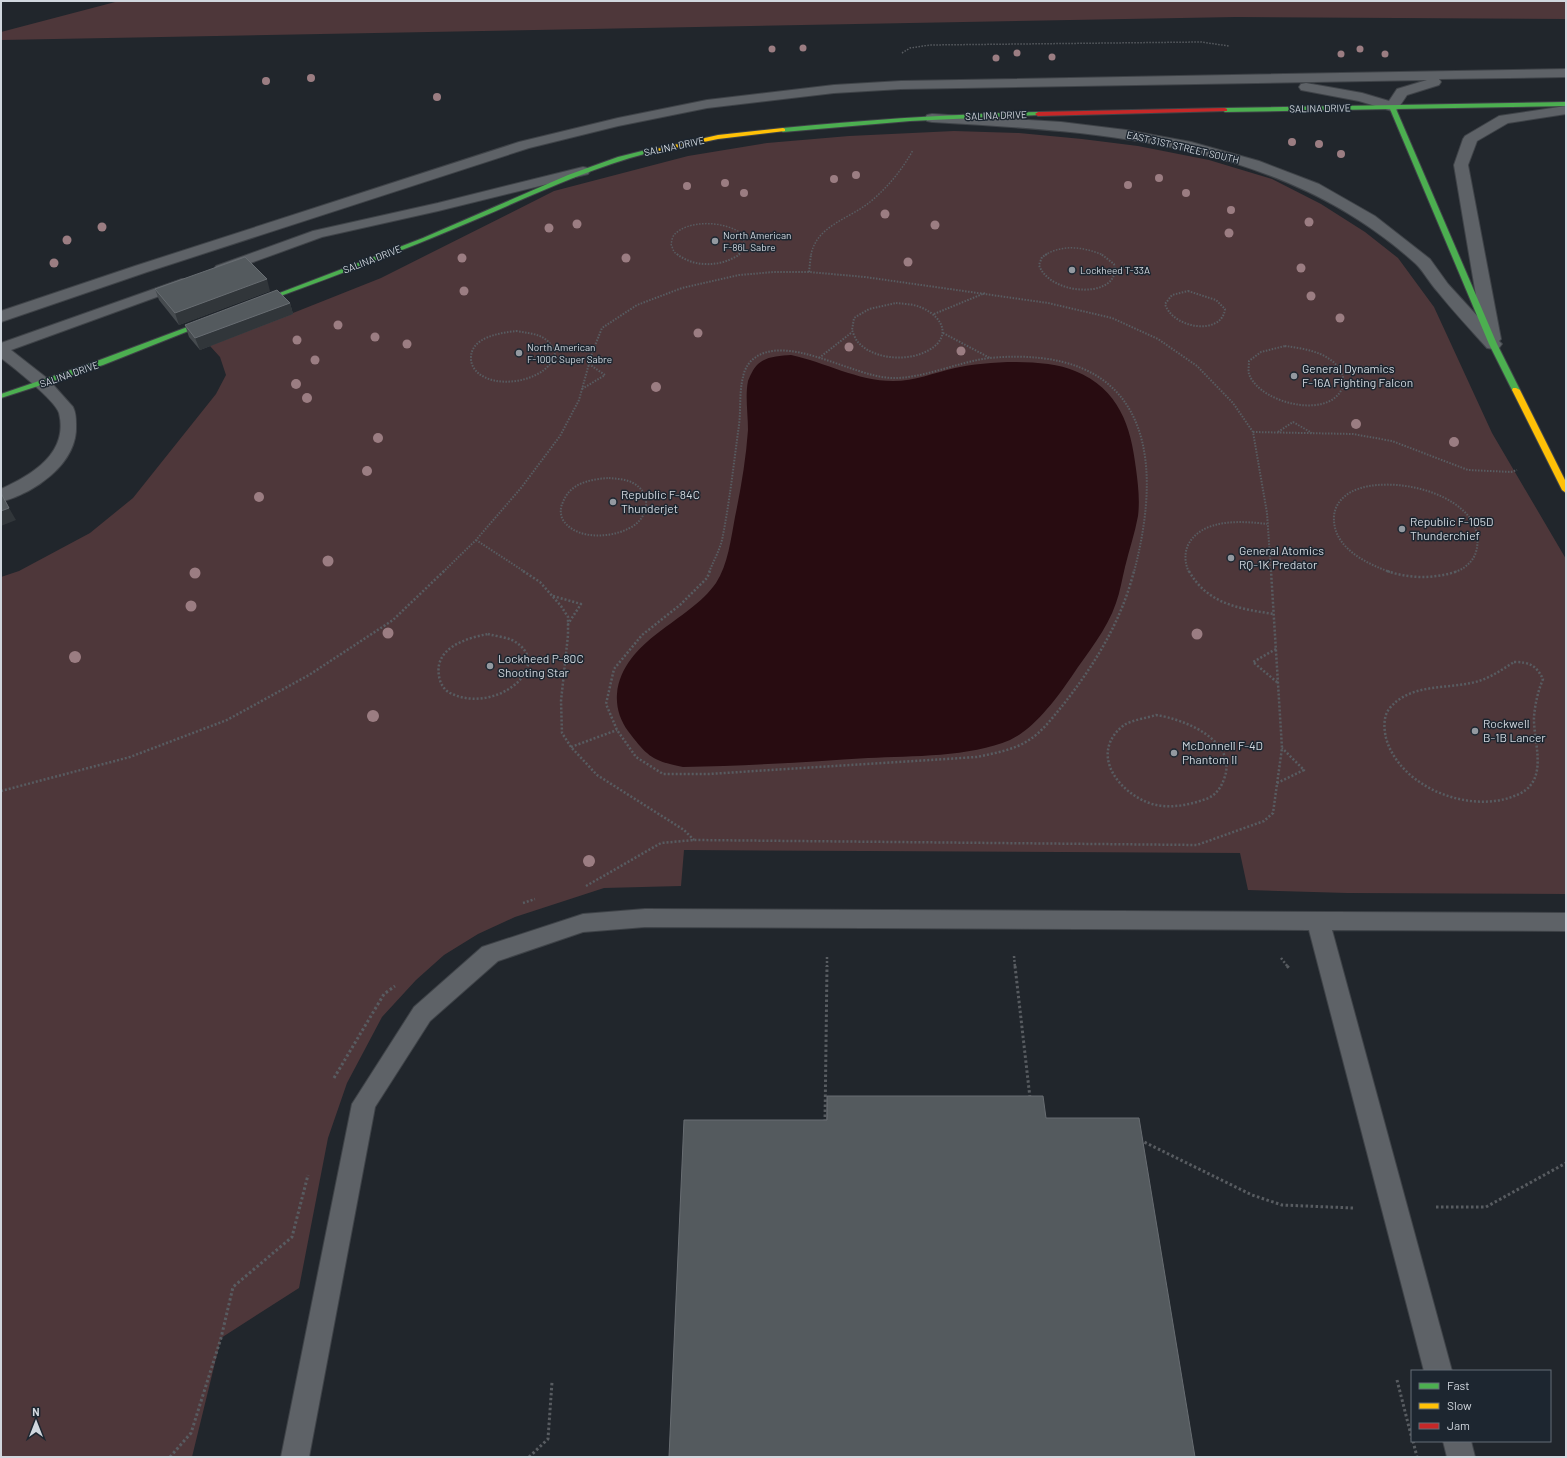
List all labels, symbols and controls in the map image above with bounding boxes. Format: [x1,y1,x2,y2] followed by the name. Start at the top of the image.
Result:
[1289,101,1351,115] street label: SALINA DRIVE
[965,108,1027,122] street label: SALINA DRIVE
[1126,128,1240,166] street label: EAST 31ST STREET SOUTH
[643,134,705,158] street label: SALINA DRIVE
[723,229,792,253] place label: North American F-86L Sabre
[710,236,720,246] marker: North American F-86L Sabre
[341,242,403,276] street label: SALINA DRIVE
[1080,264,1150,276] place label: Lockheed T-33A
[1067,265,1077,275] marker: Lockheed T-33A
[527,341,612,365] place label: North American F-100C Super Sabre
[514,348,524,358] marker: North American F-100C Super Sabre
[38,358,100,390] street label: SALINA DRIVE
[1302,361,1413,389] place label: General Dynamics F-16A Fighting Falcon
[1289,371,1299,381] marker: General Dynamics F-16A Fighting Falcon
[621,487,700,515] place label: Republic F-84C Thunderjet
[608,497,618,507] marker: Republic F-84C Thunderjet
[1410,514,1493,542] place label: Republic F-105D Thunderchief
[1397,524,1407,534] marker: Republic F-105D Thunderchief
[1239,543,1324,571] place label: General Atomics RQ-1K Predator
[1226,553,1236,563] marker: General Atomics RQ-1K Predator
[498,651,584,679] place label: Lockheed P-80C Shooting Star
[485,661,495,671] marker: Lockheed P-80C Shooting Star
[1483,716,1546,744] place label: Rockwell B-1B Lancer
[1470,726,1480,736] marker: Rockwell B-1B Lancer
[1182,738,1263,766] place label: McDonnell F-4D Phantom II
[1169,748,1179,758] marker: McDonnell F-4D Phantom II
[1411,1370,1551,1442] legend
[1447,1378,1470,1392] text: Fast
[1447,1398,1472,1412] text: Slow
[16,1402,56,1442] north arrow
[32,1405,40,1418] text: N
[1447,1418,1470,1432] text: Jam

